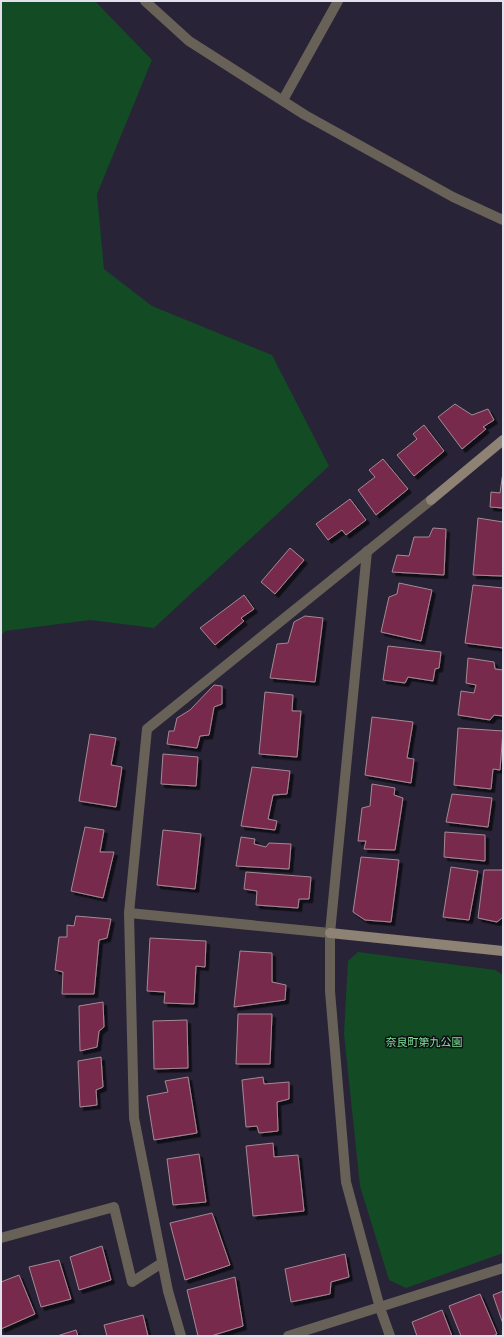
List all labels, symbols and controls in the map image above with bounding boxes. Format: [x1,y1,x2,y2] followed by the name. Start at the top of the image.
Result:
[386,1035,463,1049] park label: 奈良町第九公園

